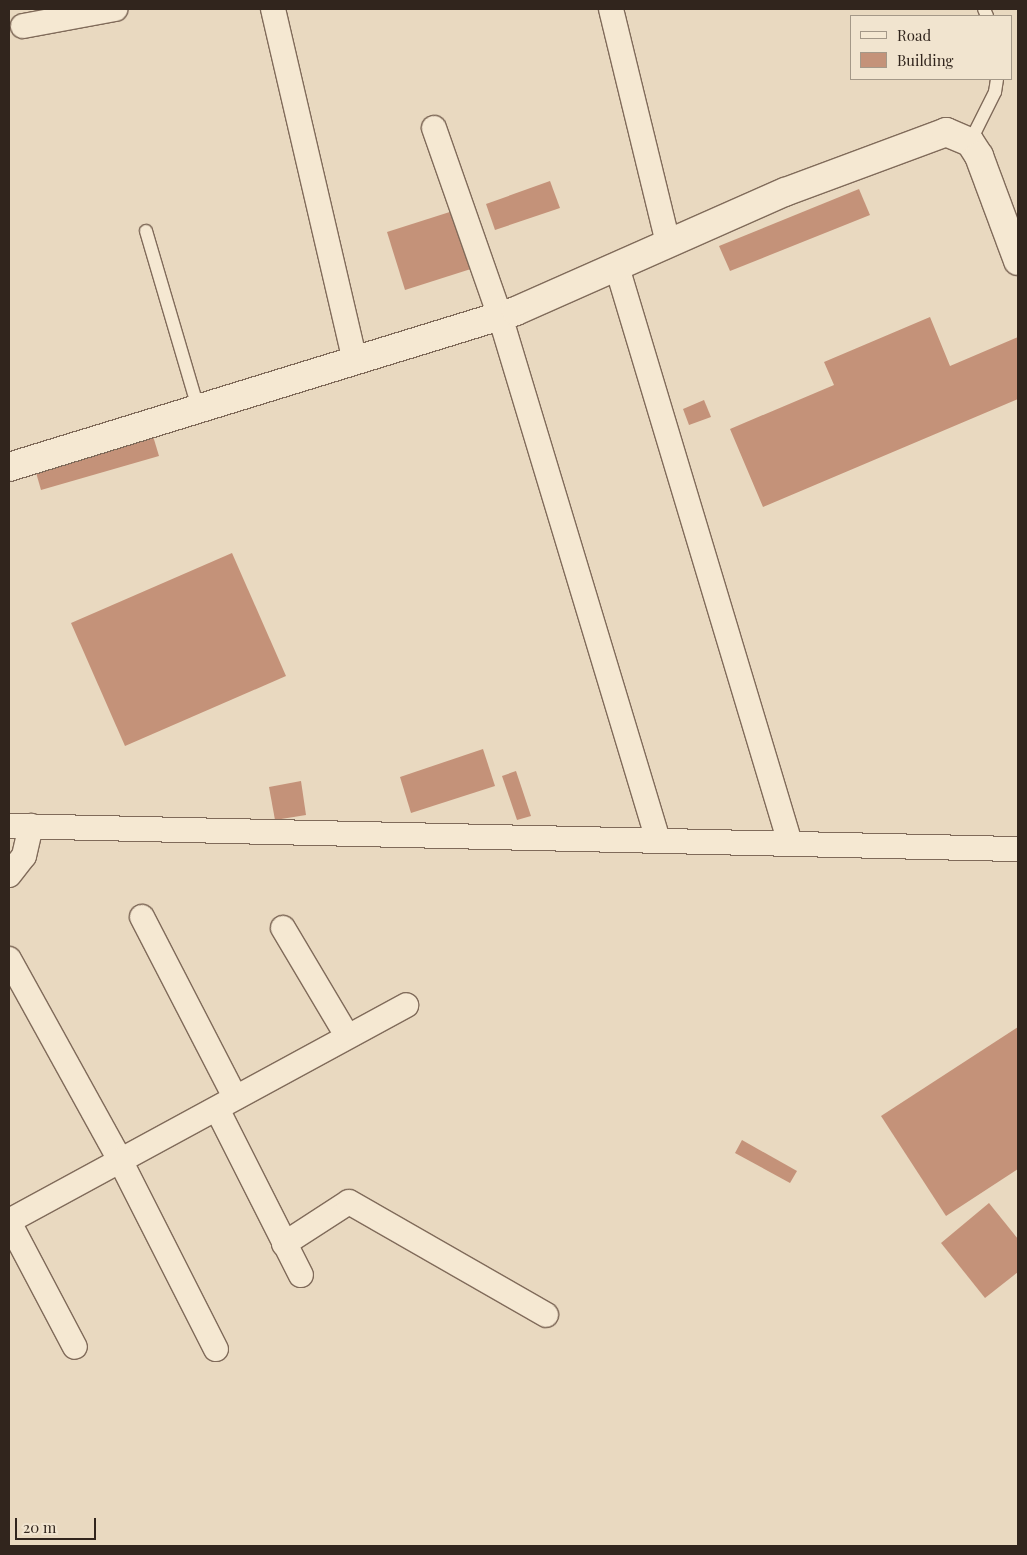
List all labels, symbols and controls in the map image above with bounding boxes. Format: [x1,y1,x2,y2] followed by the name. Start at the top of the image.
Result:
[850,15,1012,80] legend
[897,25,931,45] text: Road
[897,50,953,70] text: Building
[18,1508,99,1540] scale bar
[23,1517,56,1537] text: 20 m

